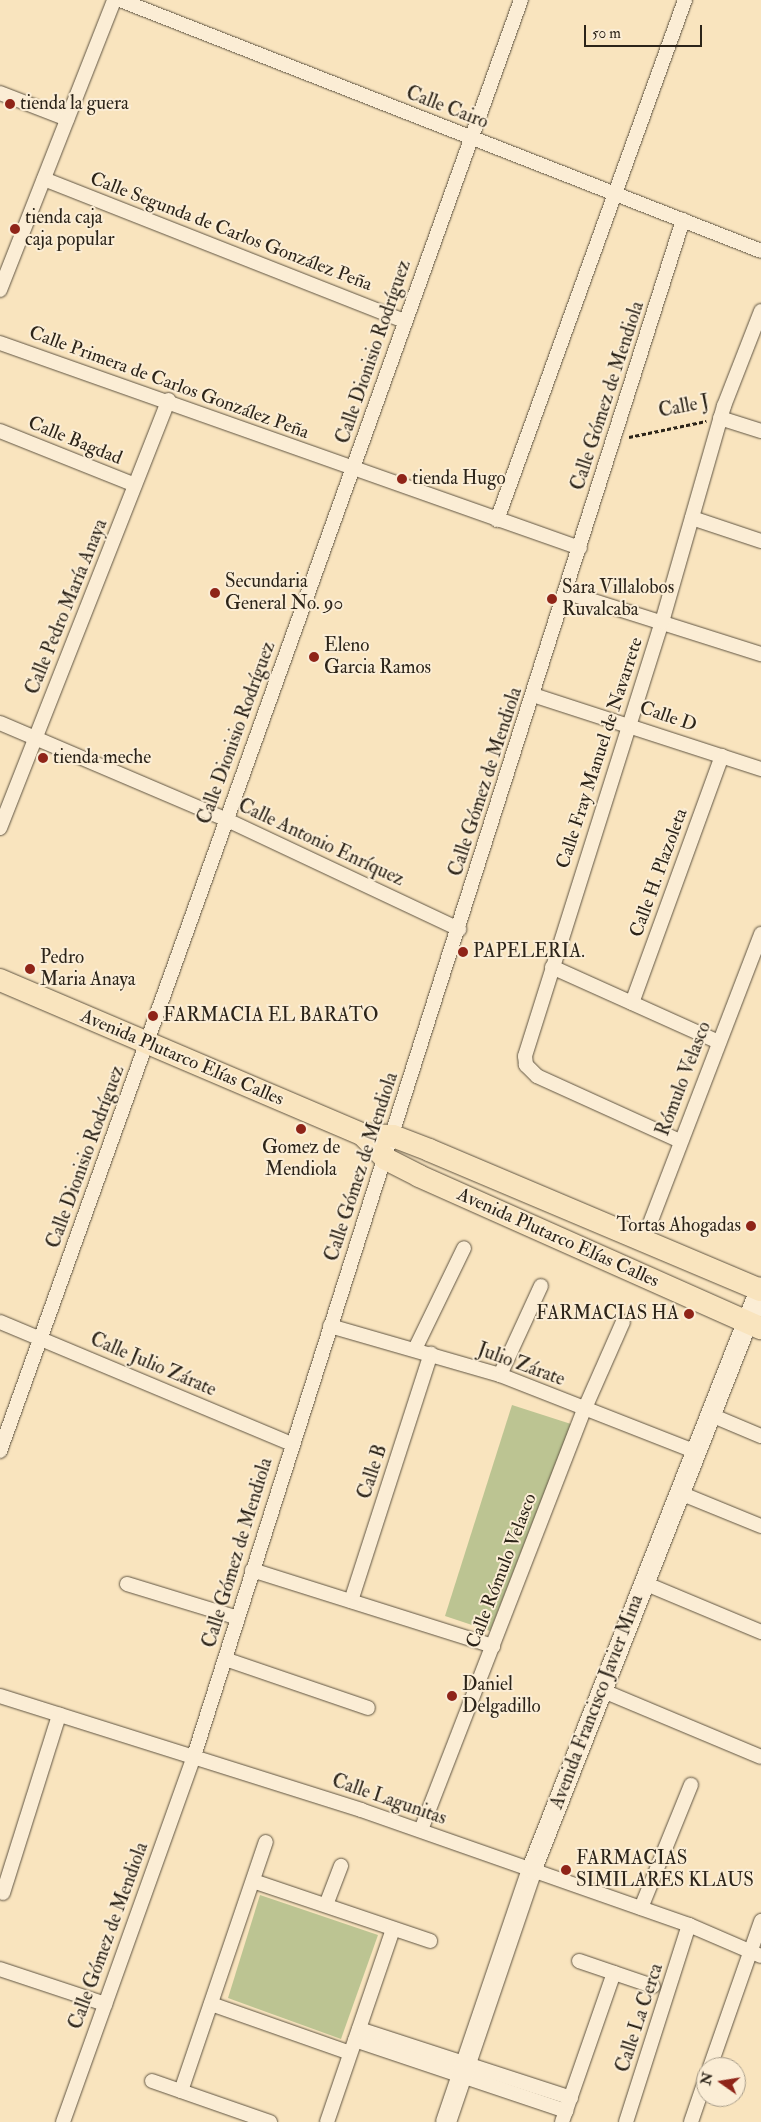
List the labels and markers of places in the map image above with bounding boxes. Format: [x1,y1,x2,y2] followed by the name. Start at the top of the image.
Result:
[20,93,129,115] place label: tienda la guera
[4,98,16,110] marker: tienda la guera
[25,207,115,251] place label: tienda caja caja popular
[9,223,21,235] marker: tienda caja caja popular
[412,468,506,490] place label: tienda Hugo
[396,473,408,485] marker: tienda Hugo
[225,571,343,615] place label: Secundaria General No. 90
[562,577,674,621] place label: Sara Villalobos Ruvalcaba
[209,587,221,599] marker: Secundaria General No. 90
[546,593,558,605] marker: Sara Villalobos Ruvalcaba
[324,635,431,679] place label: Eleno Garcia Ramos
[308,651,320,663] marker: Eleno Garcia Ramos
[53,747,151,769] place label: tienda meche
[37,752,49,764] marker: tienda meche
[473,941,585,963] place label: PAPELERIA.
[457,946,469,958] marker: PAPELERIA.
[40,947,136,991] place label: Pedro Maria Anaya
[24,963,36,975] marker: Pedro Maria Anaya
[163,1005,378,1027] place label: FARMACIA EL BARATO
[147,1010,159,1022] marker: FARMACIA EL BARATO
[295,1123,307,1135] marker: Gomez de Mendiola
[262,1137,340,1181] place label: Gomez de Mendiola
[617,1215,741,1237] place label: Tortas Ahogadas
[745,1220,757,1232] marker: Tortas Ahogadas
[536,1303,679,1325] place label: FARMACIAS HA
[683,1308,695,1320] marker: FARMACIAS HA
[462,1674,541,1718] place label: Daniel Delgadillo
[446,1690,458,1702] marker: Daniel Delgadillo
[576,1848,754,1892] place label: FARMACIAS SIMILARES KLAUS
[560,1864,572,1876] marker: FARMACIAS SIMILARES KLAUS

